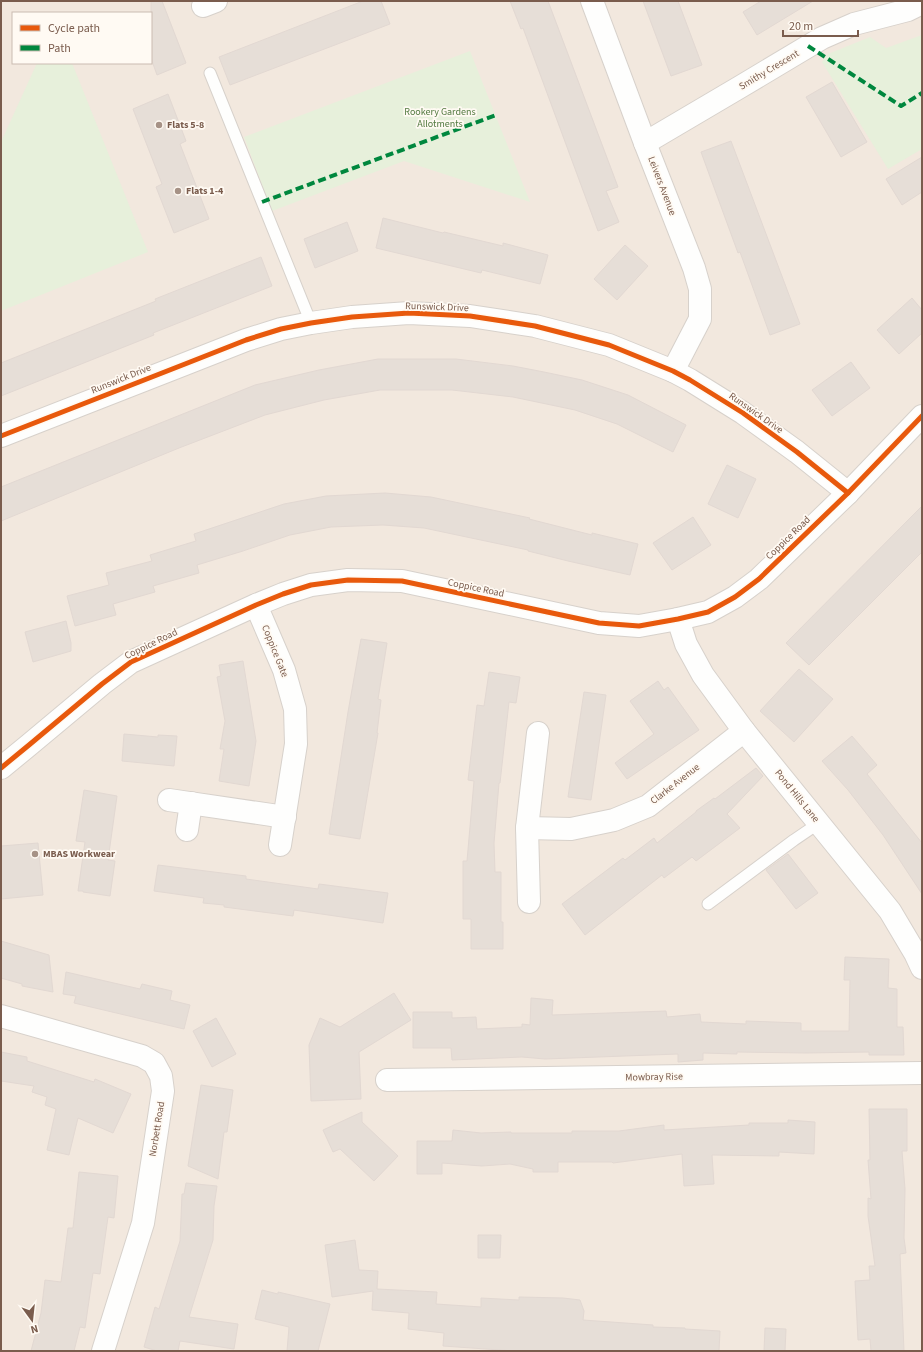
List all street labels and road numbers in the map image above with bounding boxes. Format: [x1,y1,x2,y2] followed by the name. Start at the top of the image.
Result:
[736,46,802,94] street label: Smithy Crescent
[644,154,680,218] street label: Leivers Avenue
[405,299,469,315] street label: Runswick Drive
[89,361,153,397] street label: Runswick Drive
[726,389,786,437] street label: Runswick Drive
[762,513,814,563] street label: Coppice Road
[446,575,506,601] street label: Coppice Road
[258,623,292,679] street label: Coppice Gate
[122,625,180,663] street label: Coppice Road
[647,760,703,808] street label: Clarke Avenue
[771,767,823,825] street label: Pond Hills Lane
[625,1069,683,1085] street label: Mowbray Rise
[146,1100,168,1158] street label: Norbett Road

